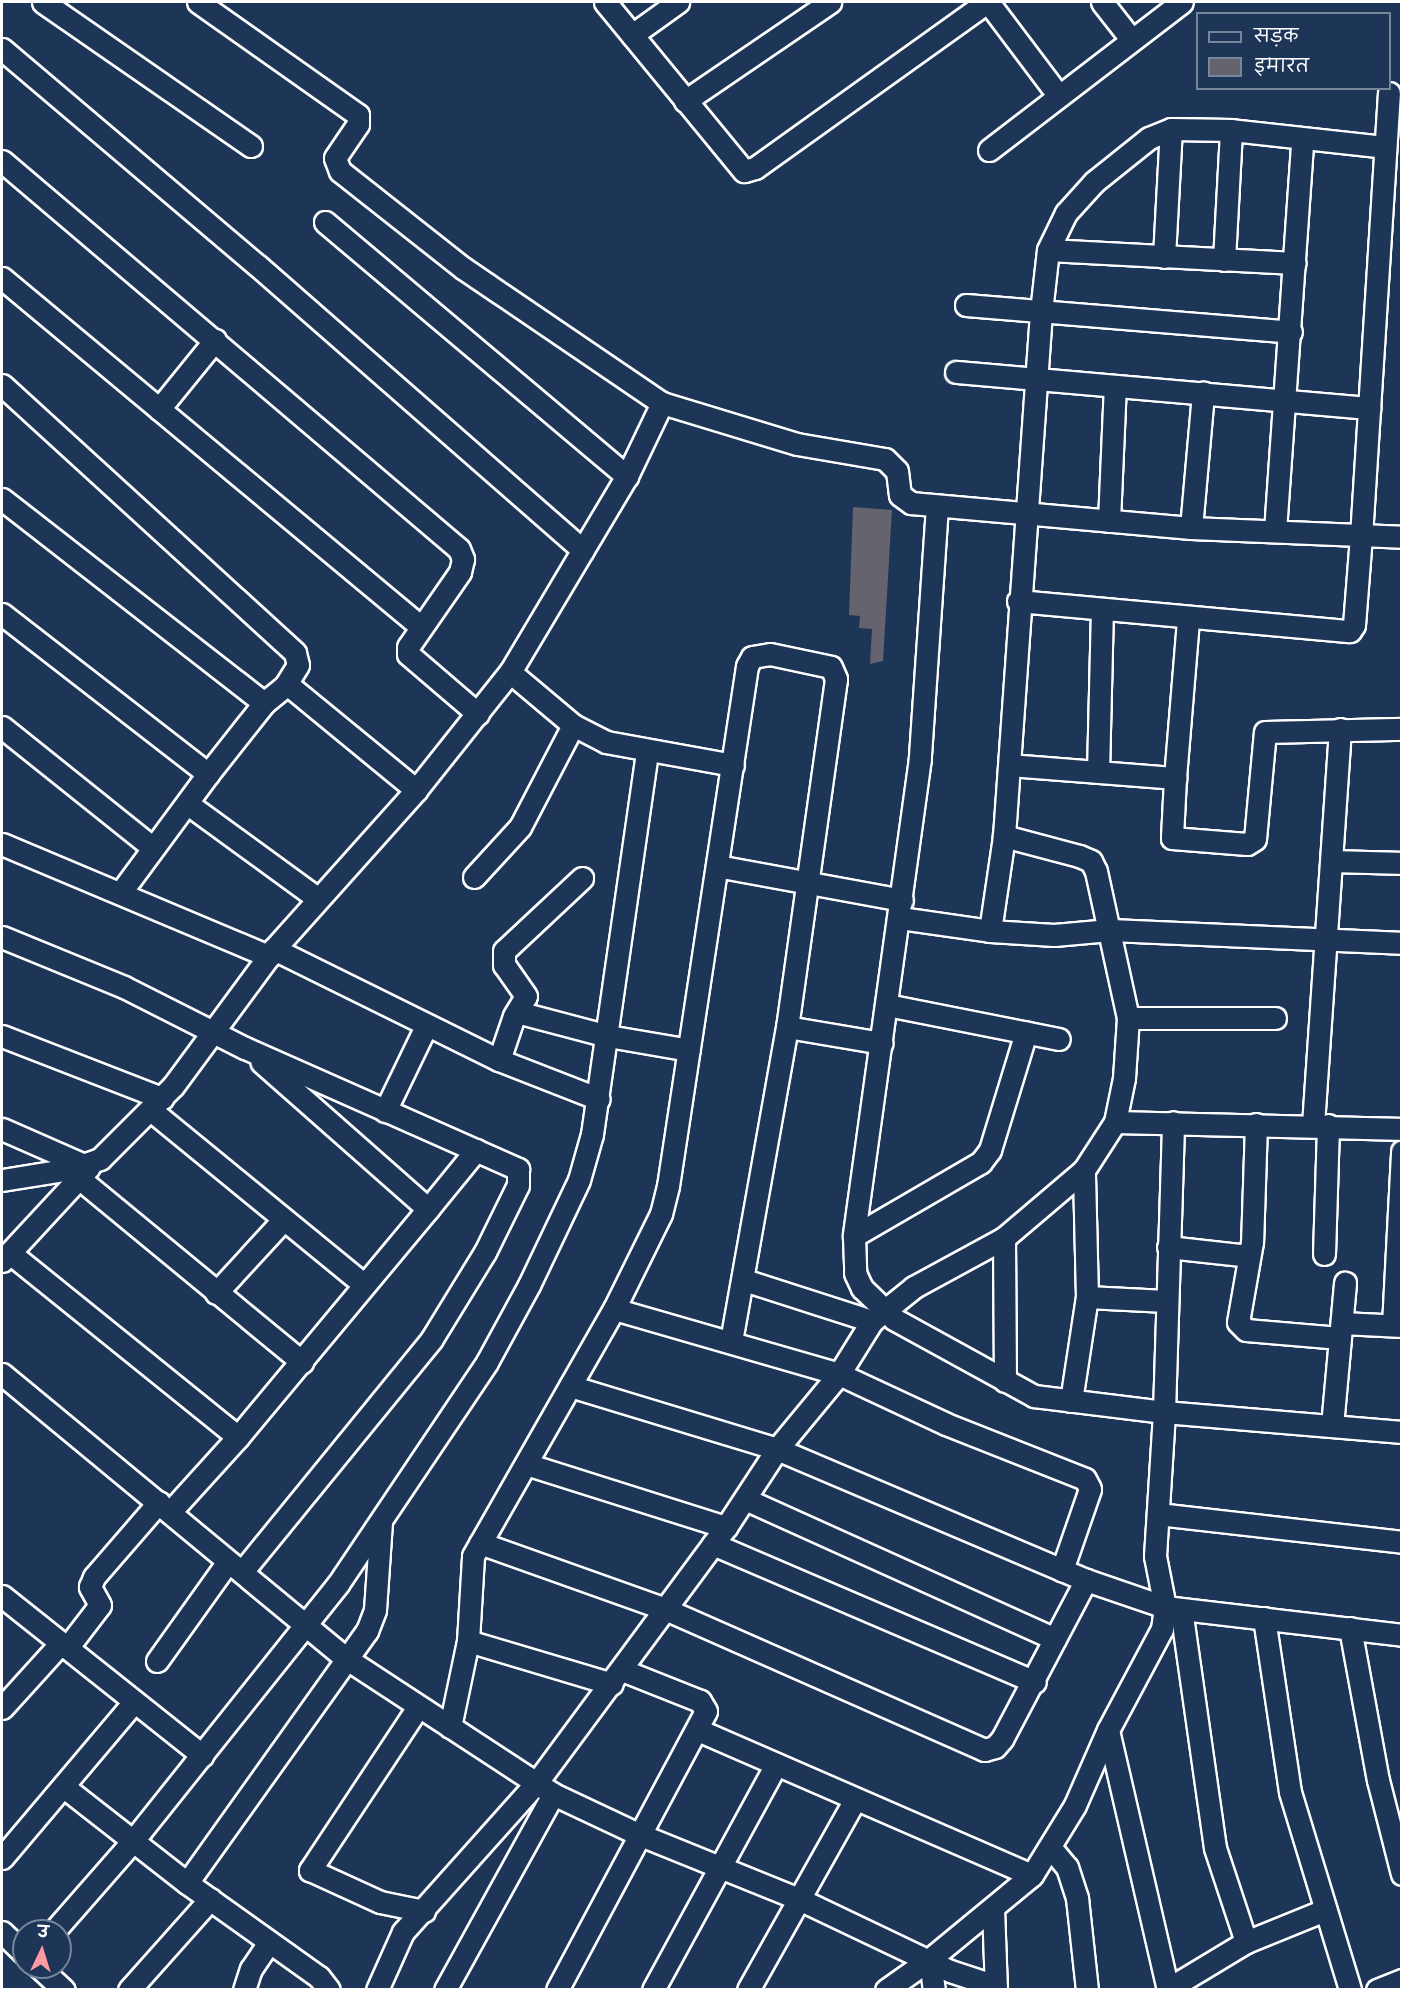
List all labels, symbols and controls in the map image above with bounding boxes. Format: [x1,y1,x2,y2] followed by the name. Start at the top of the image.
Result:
[1196,12,1391,90] legend
[1254,26,1298,47] text: सड़क
[1254,56,1309,77] text: इमारत
[12,1919,72,1979] north arrow
[37,1923,49,1942] text: उ

